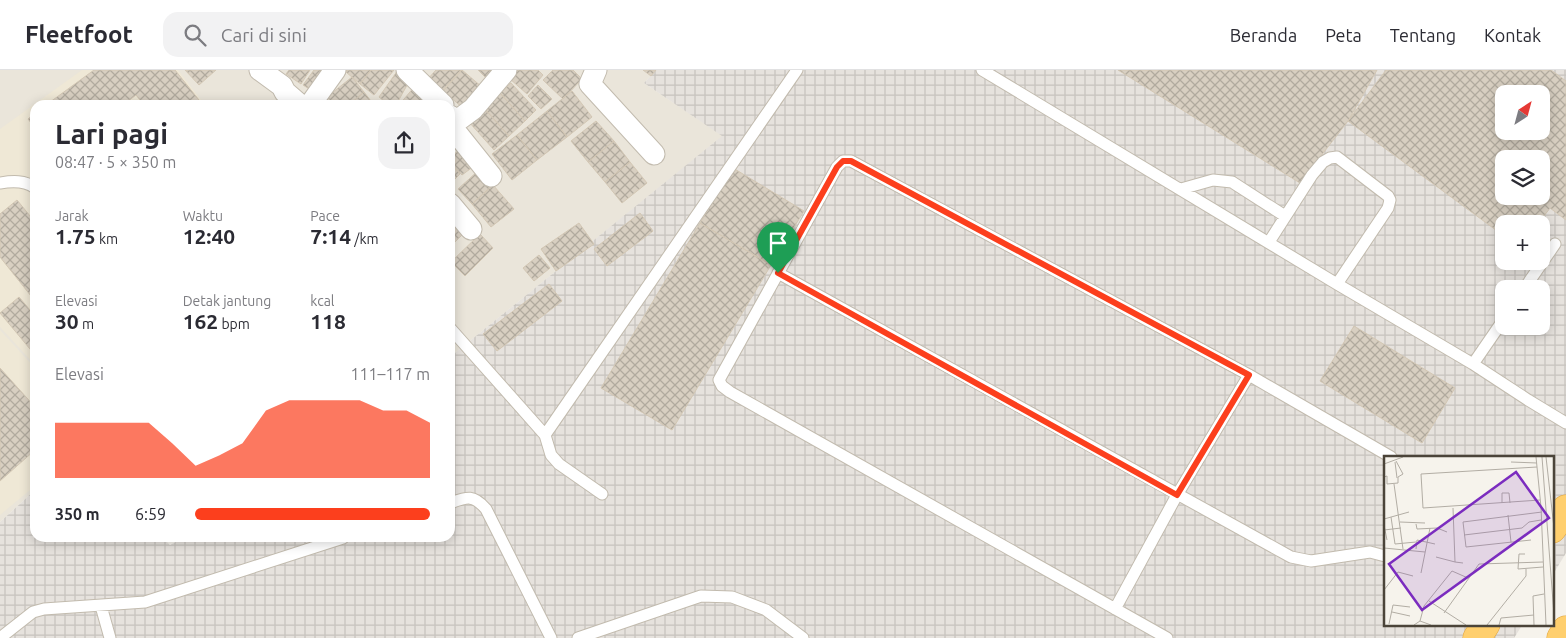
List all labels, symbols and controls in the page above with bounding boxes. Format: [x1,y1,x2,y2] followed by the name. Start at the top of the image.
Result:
[163,12,513,57] search box
[25,21,133,48] text: Fleetfoot
[181,21,209,49] icon: search
[221,24,307,46] text: Cari di sini
[1230,25,1297,45] text: Beranda
[1325,25,1362,45] text: Peta
[1390,25,1456,45] text: Tentang
[1484,25,1541,45] text: Kontak
[1495,85,1550,140] north arrow
[1495,85,1550,335] map controls
[378,117,430,169] button: share
[55,118,168,149] text: Lari pagi
[1495,150,1550,205] button: layers
[55,153,176,171] text: 08:47 · 5 × 350 m
[55,208,89,224] text: Jarak
[183,208,223,224] text: Waktu
[310,208,340,224] text: Pace
[1495,215,1550,270] button: +
[757,222,799,273] pin
[55,224,96,248] text: 1.75
[183,224,235,248] text: 12:40
[310,224,351,248] text: 7:14
[764,229,792,257] icon: arrive
[96,231,118,247] text: km
[351,231,379,247] text: /km
[1495,280,1550,335] button: −
[55,293,98,309] text: Elevasi
[183,293,271,309] text: Detak jantung
[310,293,335,309] text: kcal
[55,309,79,333] text: 30
[183,309,218,333] text: 162
[310,309,346,333] text: 118
[79,316,94,332] text: m
[218,316,250,332] text: bpm
[55,365,104,383] text: Elevasi
[350,365,430,383] text: 111–117 m
[1384,456,1554,626] inset map
[55,505,100,523] text: 350 m
[135,505,166,523] text: 6:59

